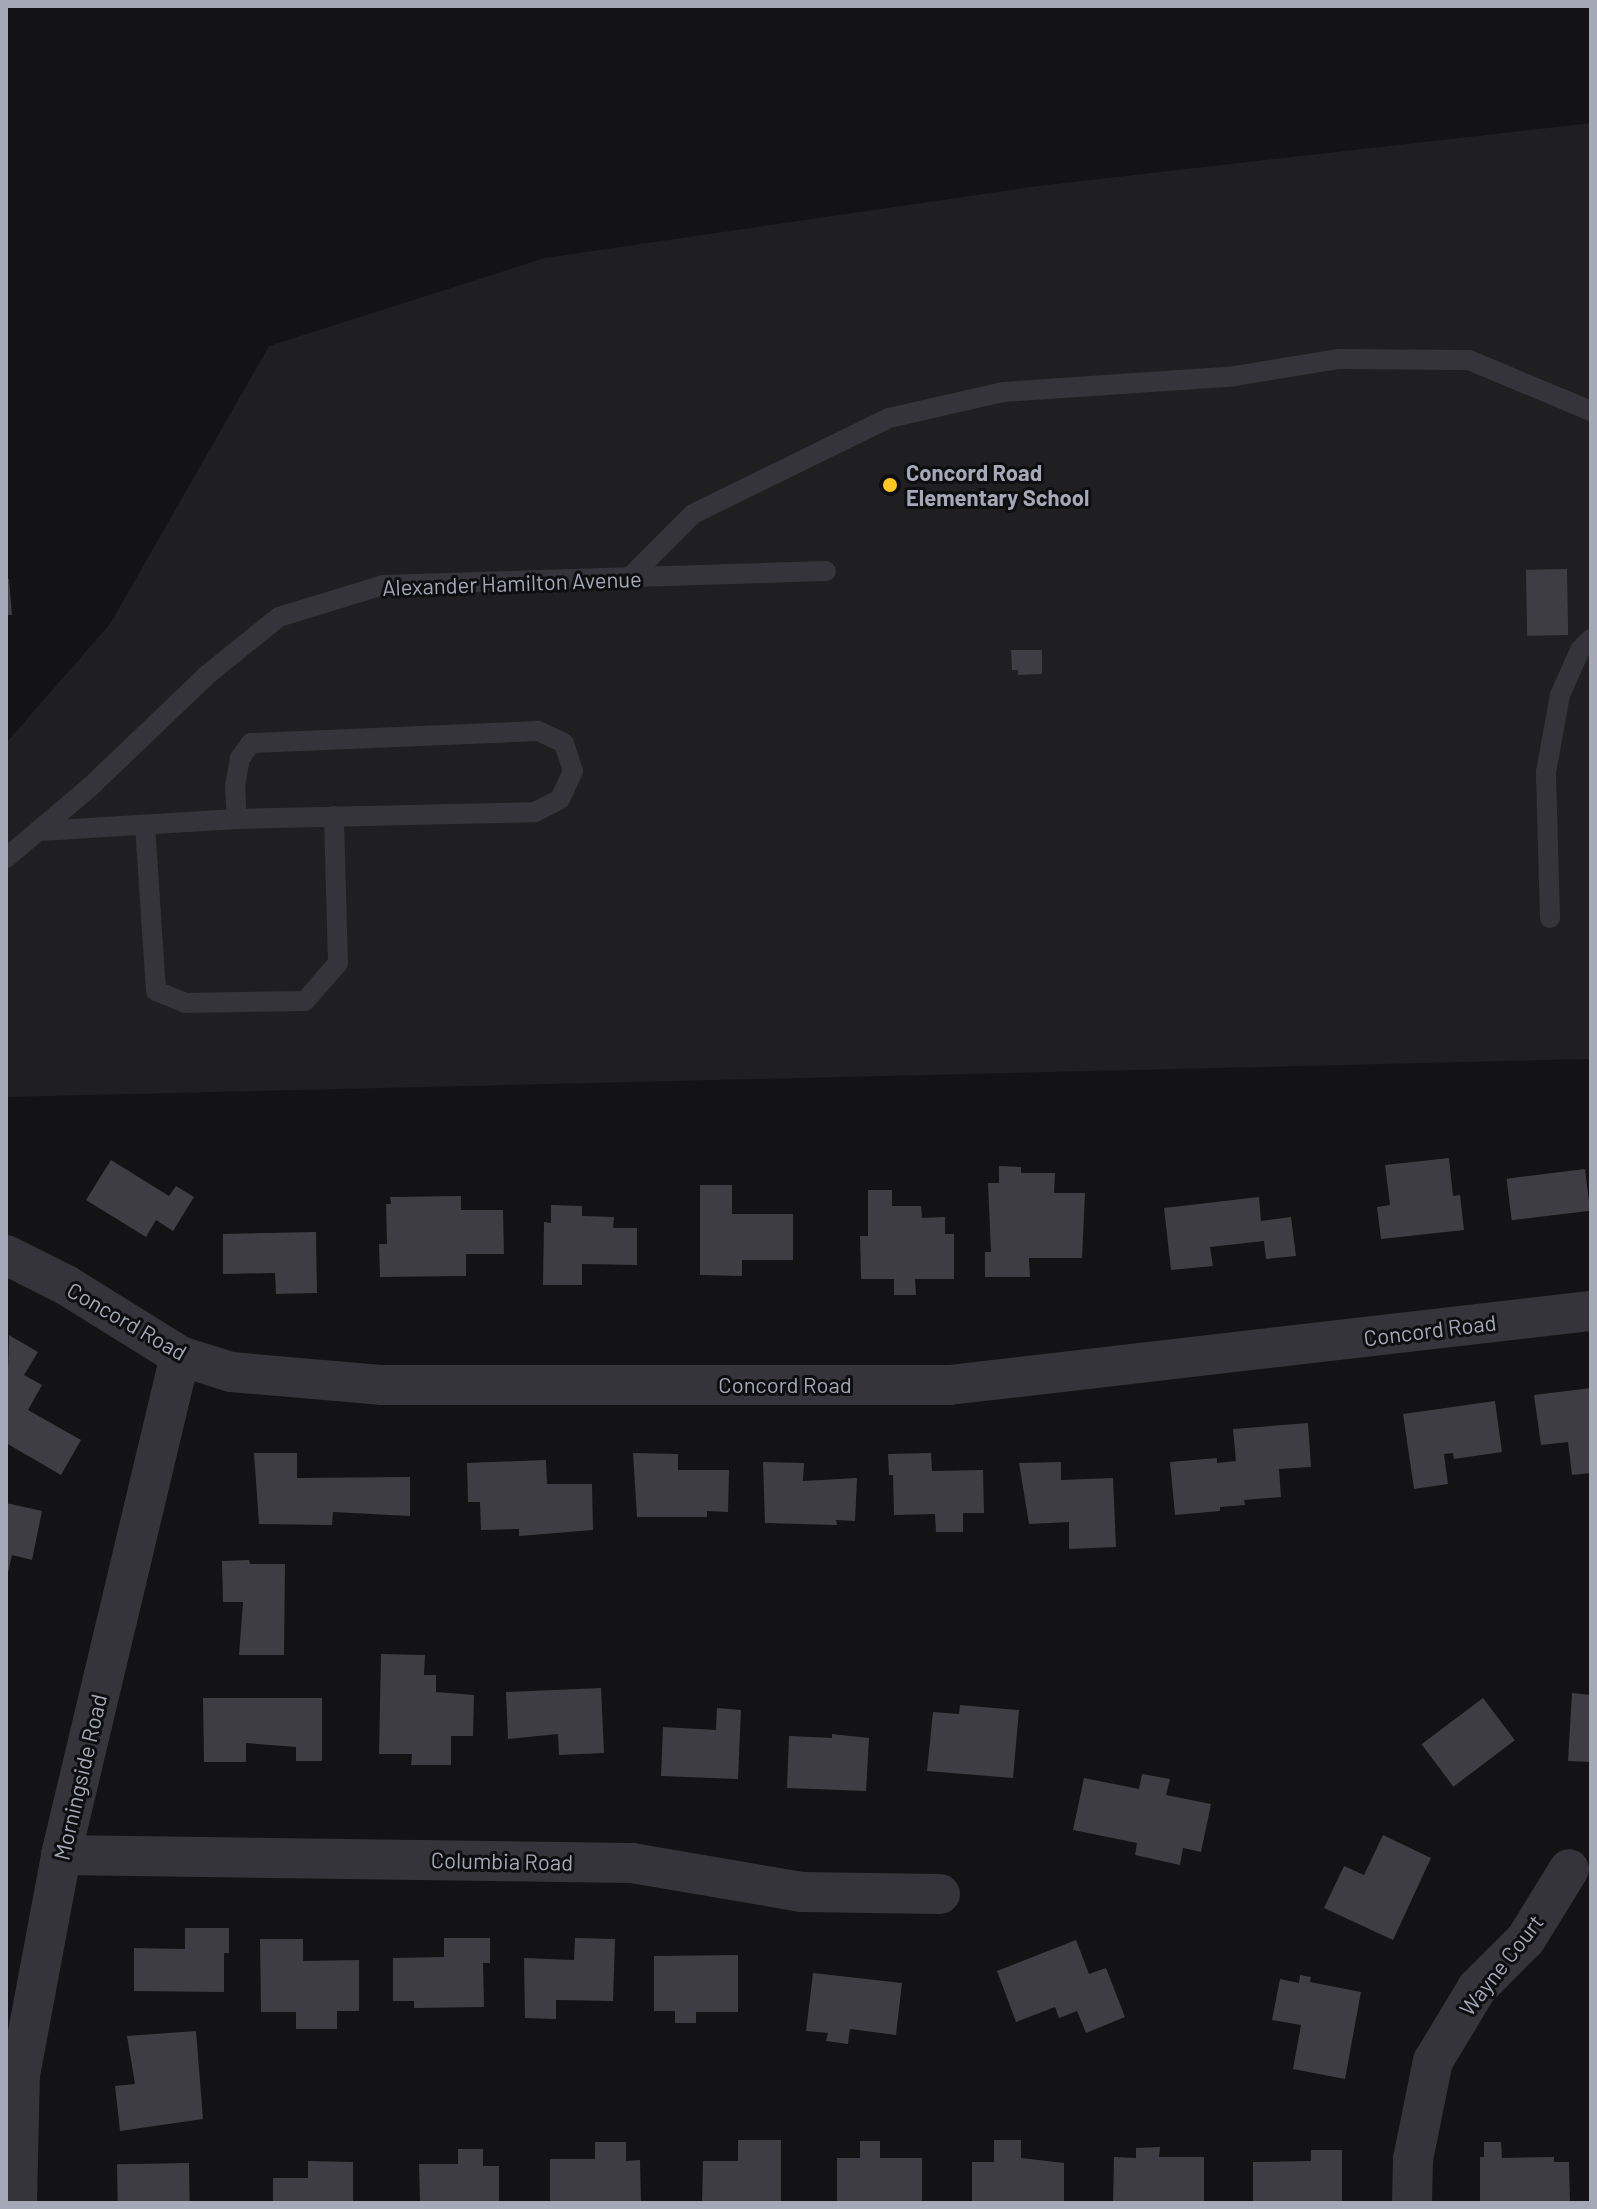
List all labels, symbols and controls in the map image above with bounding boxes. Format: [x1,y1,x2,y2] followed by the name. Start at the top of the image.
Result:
[906,459,1089,510] place label: Concord Road Elementary School
[881,476,899,494] marker: Concord Road Elementary School
[382,565,642,601] street label: Alexander Hamilton Avenue
[63,1276,191,1366] street label: Concord Road
[1362,1309,1498,1351] street label: Concord Road
[718,1372,852,1398] street label: Concord Road
[48,1691,112,1863] street label: Morningside Road
[431,1847,573,1875] street label: Columbia Road
[1453,1909,1549,2021] street label: Wayne Court

